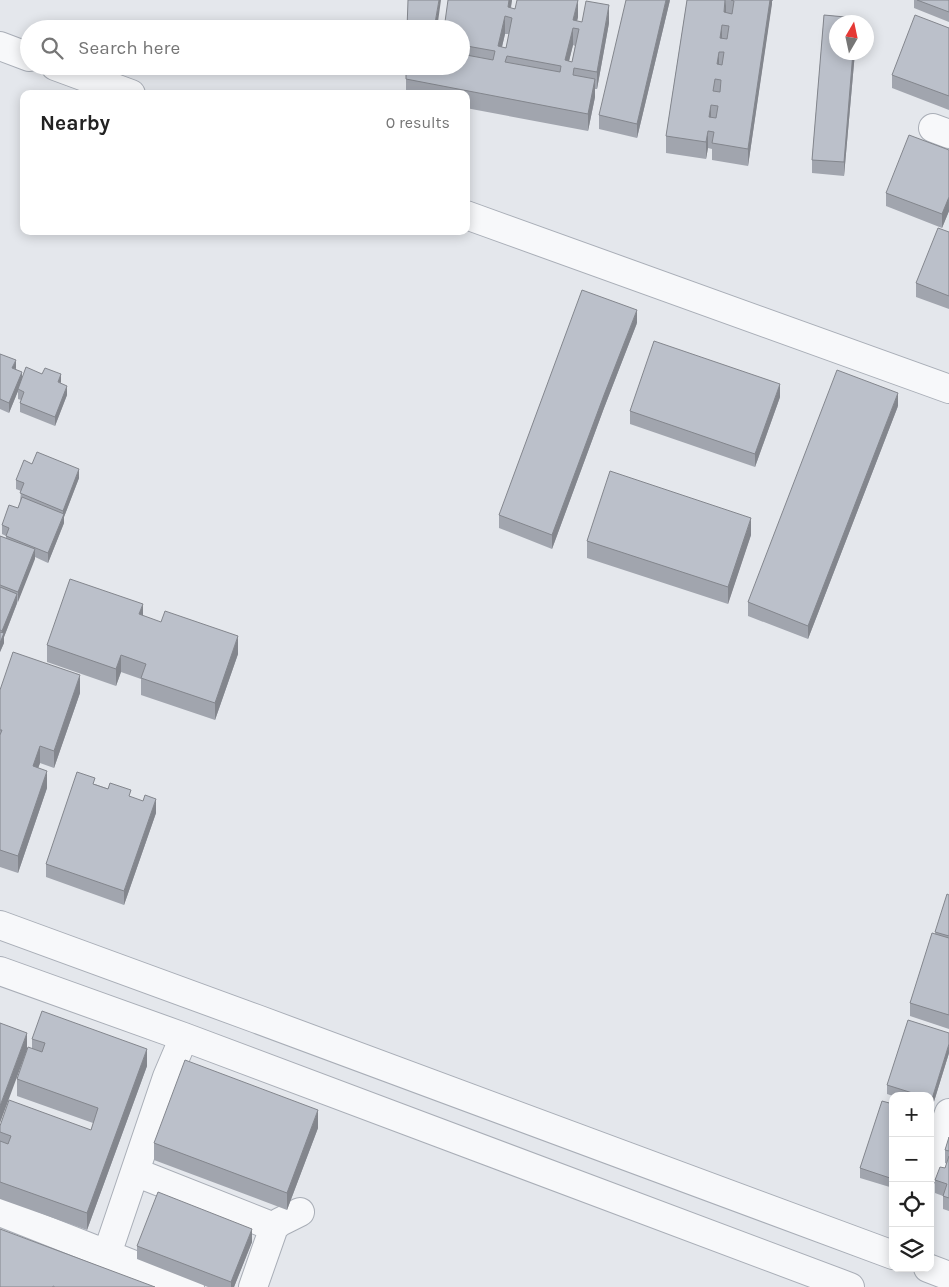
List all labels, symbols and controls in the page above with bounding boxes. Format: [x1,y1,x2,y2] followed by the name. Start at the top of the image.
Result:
[829,15,874,60] north arrow
[20,20,470,75] search box
[38,34,66,62] icon: search
[78,37,180,59] text: Search here
[40,111,110,135] text: Nearby
[386,113,450,132] text: 0 results
[889,1092,934,1272] map controls
[889,1092,934,1137] button: +
[889,1137,934,1182] button: −
[889,1182,934,1227] button: locate
[889,1227,934,1272] button: layers

